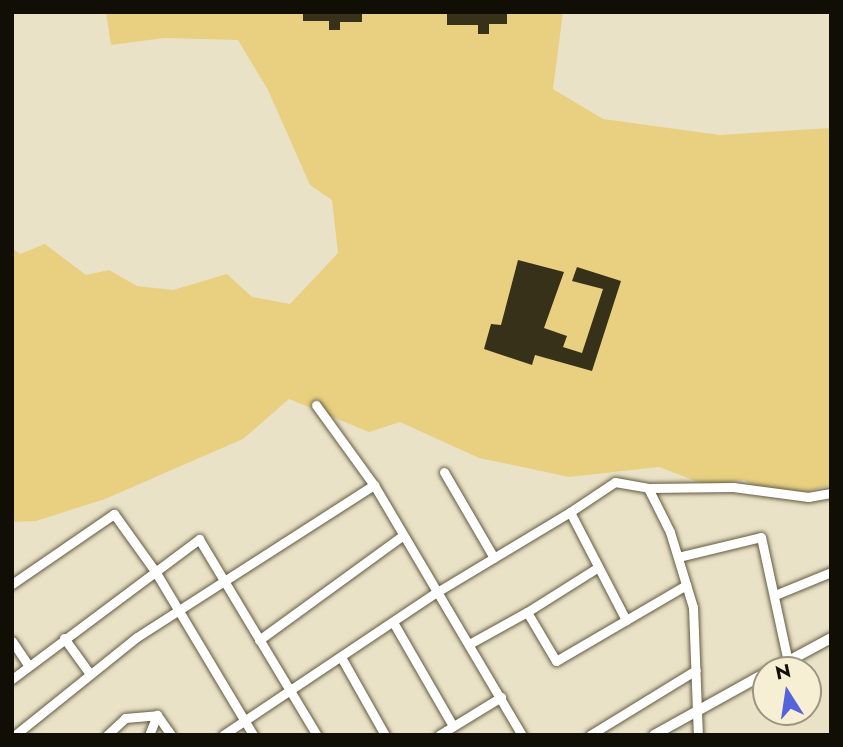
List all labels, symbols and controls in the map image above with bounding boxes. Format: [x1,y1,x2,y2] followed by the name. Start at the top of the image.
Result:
[752,656,822,726] north arrow
[773,657,793,687] text: N

